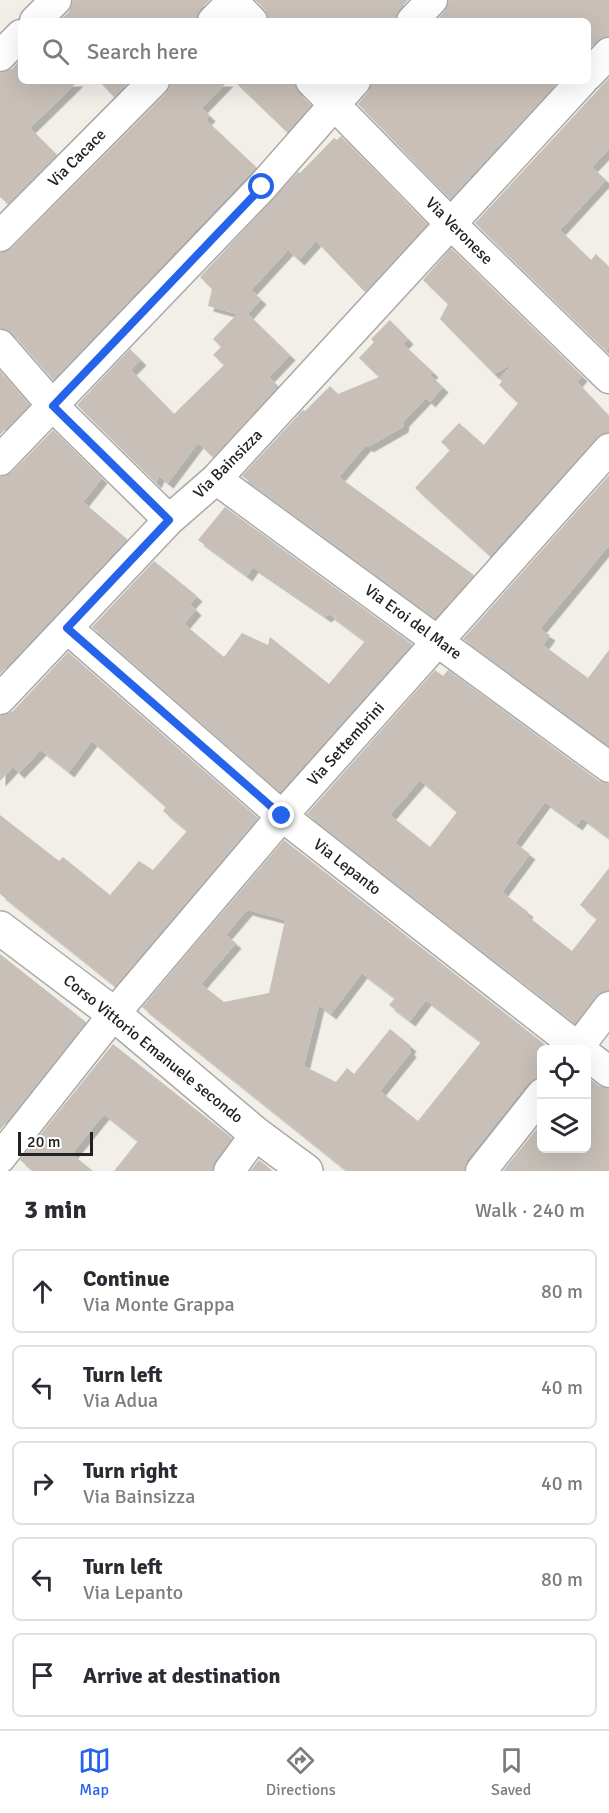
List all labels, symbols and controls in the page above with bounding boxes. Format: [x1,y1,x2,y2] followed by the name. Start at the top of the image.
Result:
[18,18,591,84] search box
[39,35,72,68] icon: search
[87,38,198,65] text: Search here
[44,125,110,191] street label: Via Cacace
[248,173,274,199] route start
[421,193,497,269] street label: Via Veronese
[189,425,267,503] street label: Via Bainsizza
[360,580,466,664] street label: Via Eroi del Mare
[303,698,389,790] street label: Via Settembrini
[268,802,294,828] route end
[309,834,385,900] street label: Via Lepanto
[59,970,247,1128] street label: Corso Vittorio Emanuele secondo
[537,1045,591,1153] map controls
[537,1045,591,1099] button: locate
[537,1099,591,1153] button: layers
[18,1129,93,1156] scale bar
[27,1132,61,1152] text: 20 m
[24,1194,87,1226] text: 3 min
[475,1198,585,1223] text: Walk · 240 m
[83,1265,170,1292] text: Continue
[26,1275,59,1308] icon: ahead
[541,1279,583,1304] text: 80 m
[83,1292,235,1317] text: Via Monte Grappa
[83,1361,163,1388] text: Turn left
[26,1371,59,1404] icon: left
[541,1375,583,1400] text: 40 m
[83,1388,158,1413] text: Via Adua
[83,1457,178,1484] text: Turn right
[26,1467,59,1500] icon: right
[541,1471,583,1496] text: 40 m
[83,1484,195,1509] text: Via Bainsizza
[83,1553,163,1580] text: Turn left
[26,1563,59,1596] icon: left
[541,1567,583,1592] text: 80 m
[83,1580,183,1605] text: Via Lepanto
[26,1659,59,1692] icon: arrive
[83,1662,280,1689] text: Arrive at destination
[78,1744,111,1800] tab: Map
[266,1744,336,1800] tab: Directions
[491,1744,531,1800] tab: Saved

